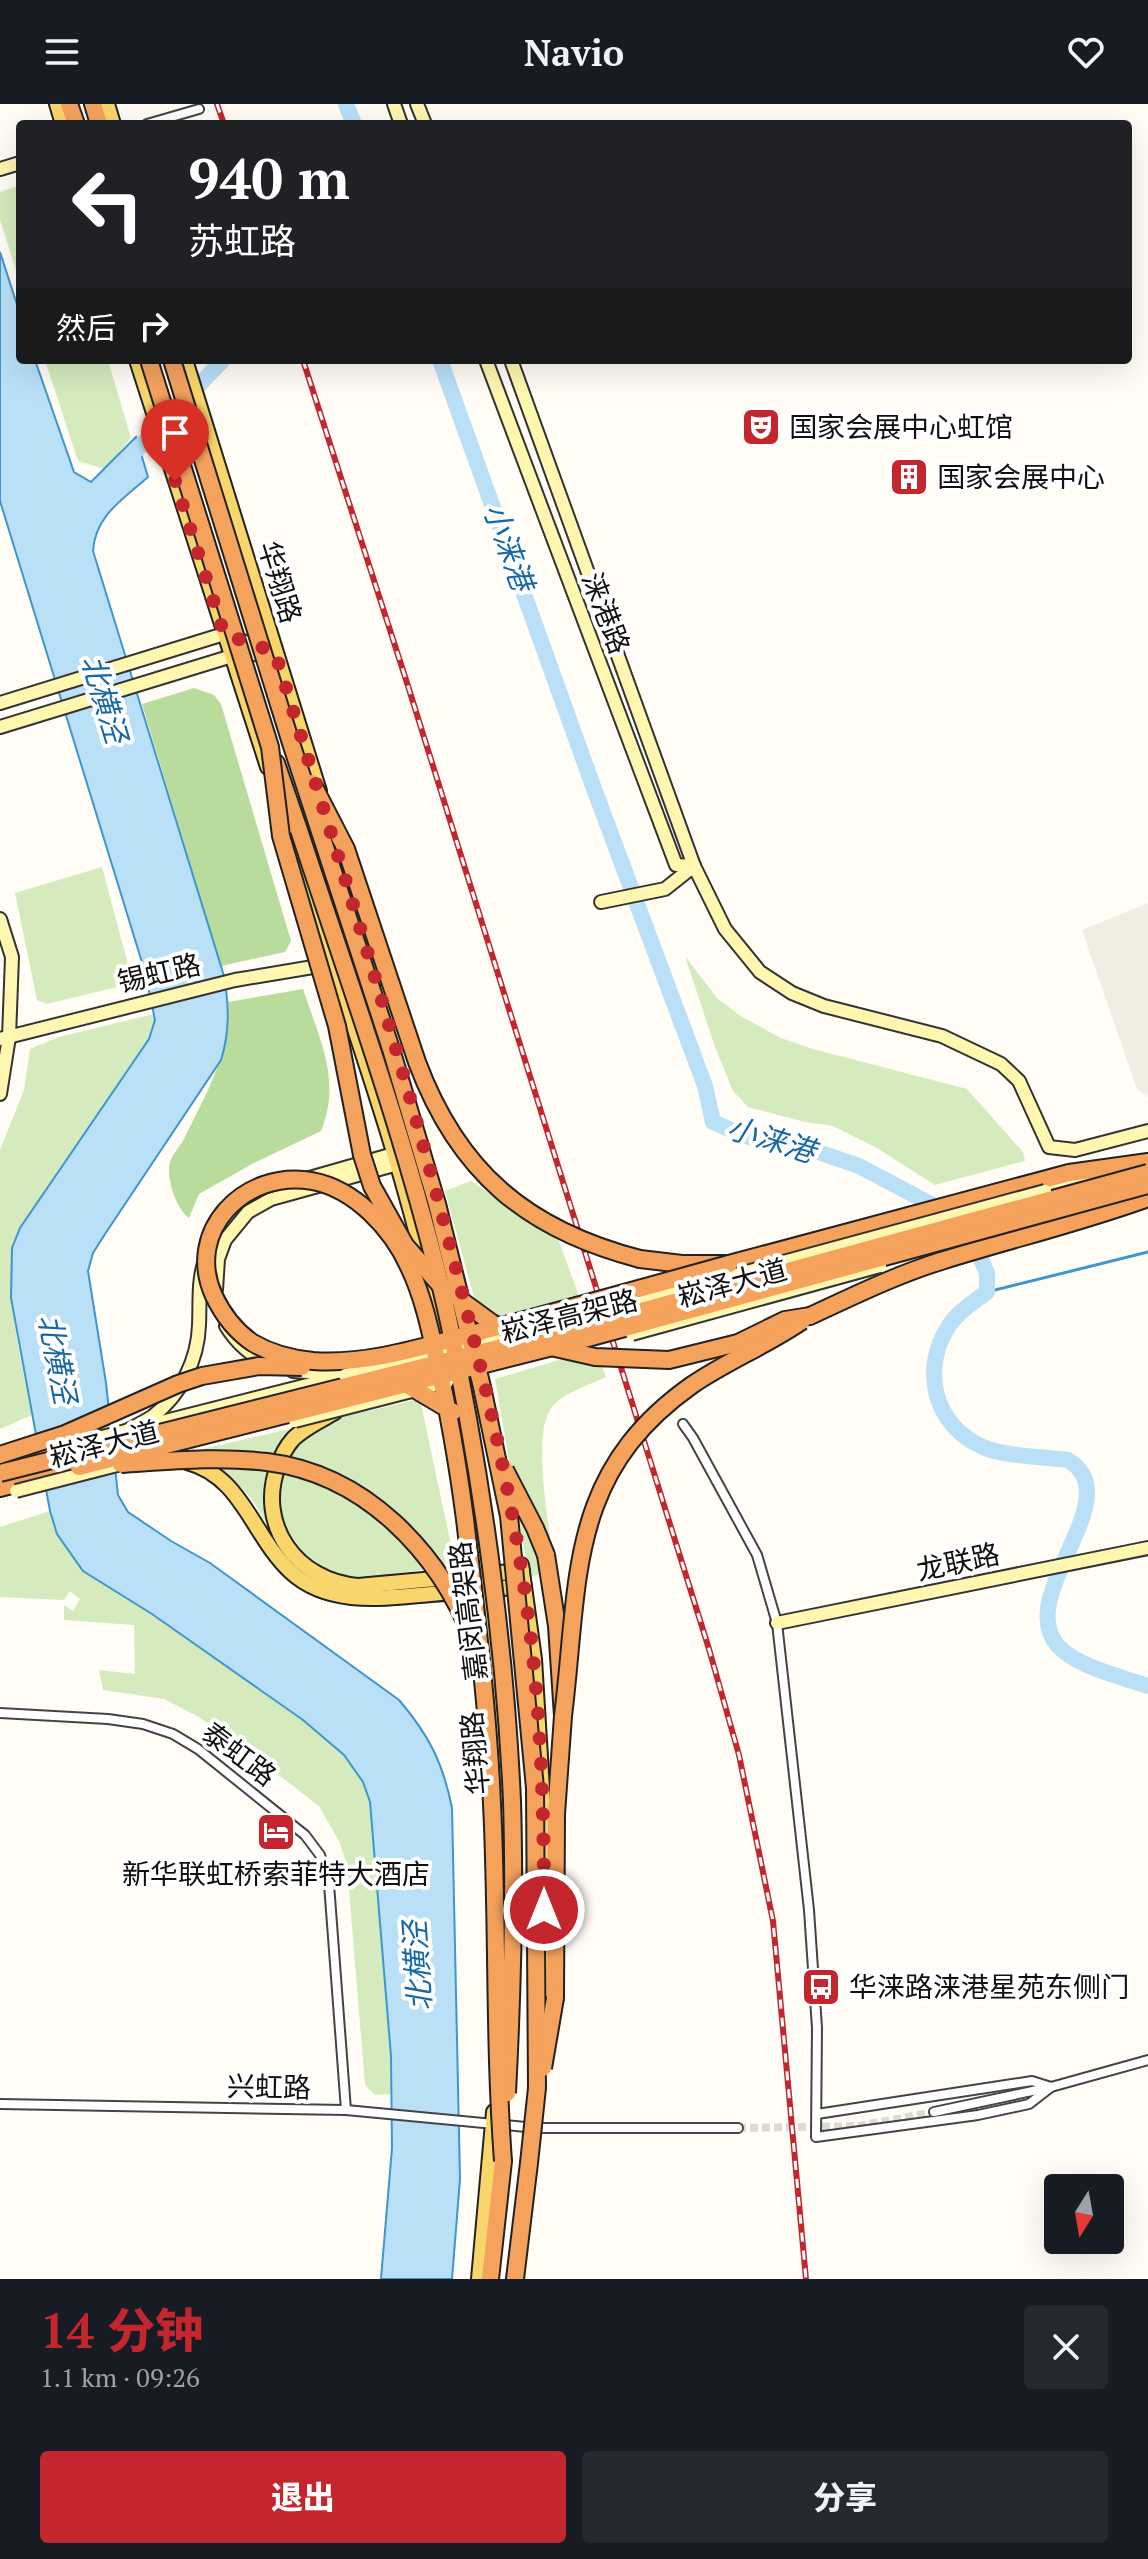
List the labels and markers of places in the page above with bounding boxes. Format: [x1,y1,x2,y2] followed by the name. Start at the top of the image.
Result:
[141,399,209,481] pin
[740,406,782,448] theatre icon: 国家会展中心虹馆
[789,408,1013,445] place label: 国家会展中心虹馆
[888,456,930,498] building icon: 国家会展中心
[937,458,1105,495] place label: 国家会展中心
[255,1811,297,1853] hotel icon: 新华联虹桥索菲特大酒店
[122,1855,430,1892] place label: 新华联虹桥索菲特大酒店
[800,1966,842,2008] bus stop icon: 华涞路涞港星苑东侧门
[849,1968,1129,2005] place label: 华涞路涞港星苑东侧门

